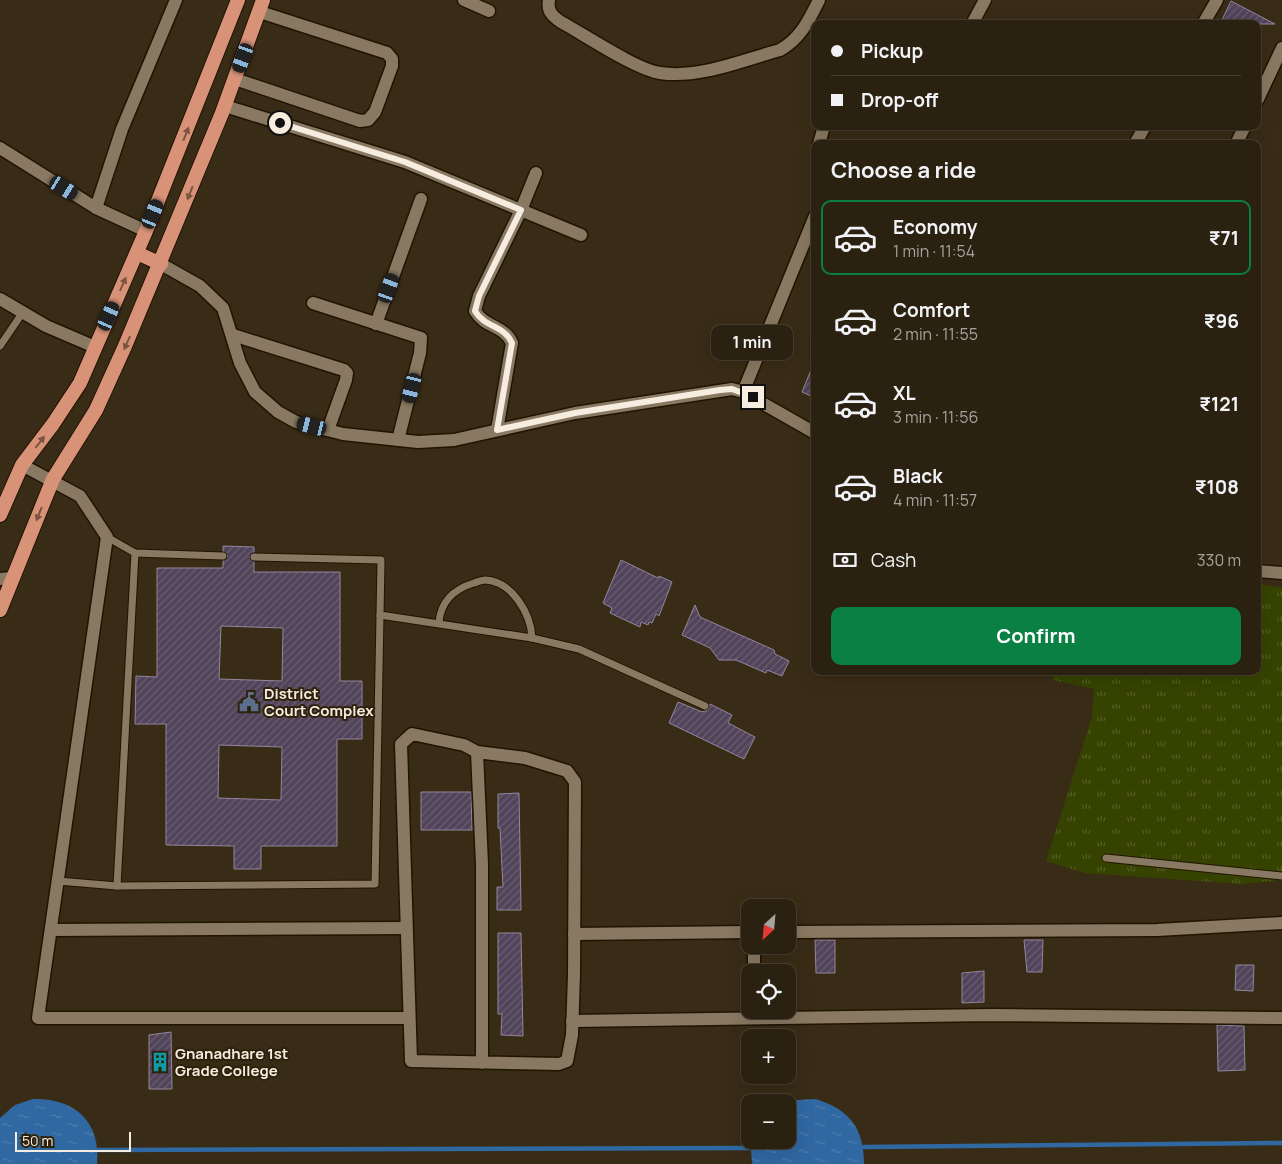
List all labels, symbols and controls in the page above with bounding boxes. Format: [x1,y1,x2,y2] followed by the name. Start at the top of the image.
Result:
[861,38,923,64] text: Pickup
[230,41,255,75] car
[861,87,938,113] text: Drop-off
[269,112,291,134] route start
[182,126,190,141] one-way arrow
[831,155,976,185] text: Choose a ride
[47,174,80,202] car
[186,186,194,201] one-way arrow
[140,197,165,231] car
[893,214,977,240] text: Economy
[833,215,878,260] icon: car
[1209,225,1239,251] text: ₹71
[893,240,975,262] text: 1 min · 11:54
[376,271,401,305] car
[120,277,128,291] one-way arrow
[893,297,970,323] text: Comfort
[833,298,878,343] icon: car
[96,299,121,333] car
[1204,308,1239,334] text: ₹96
[893,323,978,345] text: 2 min · 11:55
[712,324,794,360] callout: 1 min
[732,331,772,353] text: 1 min
[122,336,130,350] one-way arrow
[401,372,422,404] car
[893,380,916,406] text: XL
[833,381,878,426] icon: car
[742,386,764,408] route end
[1199,391,1239,417] text: ₹121
[893,406,978,428] text: 3 min · 11:56
[295,415,328,437] car
[34,436,45,449] one-way arrow
[893,463,942,489] text: Black
[833,464,878,509] icon: car
[1195,474,1239,500] text: ₹108
[893,489,977,511] text: 4 min · 11:57
[35,506,42,521] one-way arrow
[831,546,859,574] icon: cash
[871,547,916,573] text: Cash
[1197,549,1241,571] text: 330 m
[831,607,1241,665] button: Confirm
[264,683,374,721] place label: District Court Complex
[238,691,260,713] public building icon: District Court Complex
[741,899,796,954] north arrow
[741,899,796,1149] map controls
[741,964,796,1019] button: locate
[741,1029,796,1084] button: +
[175,1043,288,1081] place label: Gnanadhare 1st Grade College
[149,1051,171,1073] building icon: Gnanadhare 1st Grade College
[741,1094,796,1149] button: −
[15,1129,131,1152] scale bar
[22,1131,53,1150] text: 50 m

